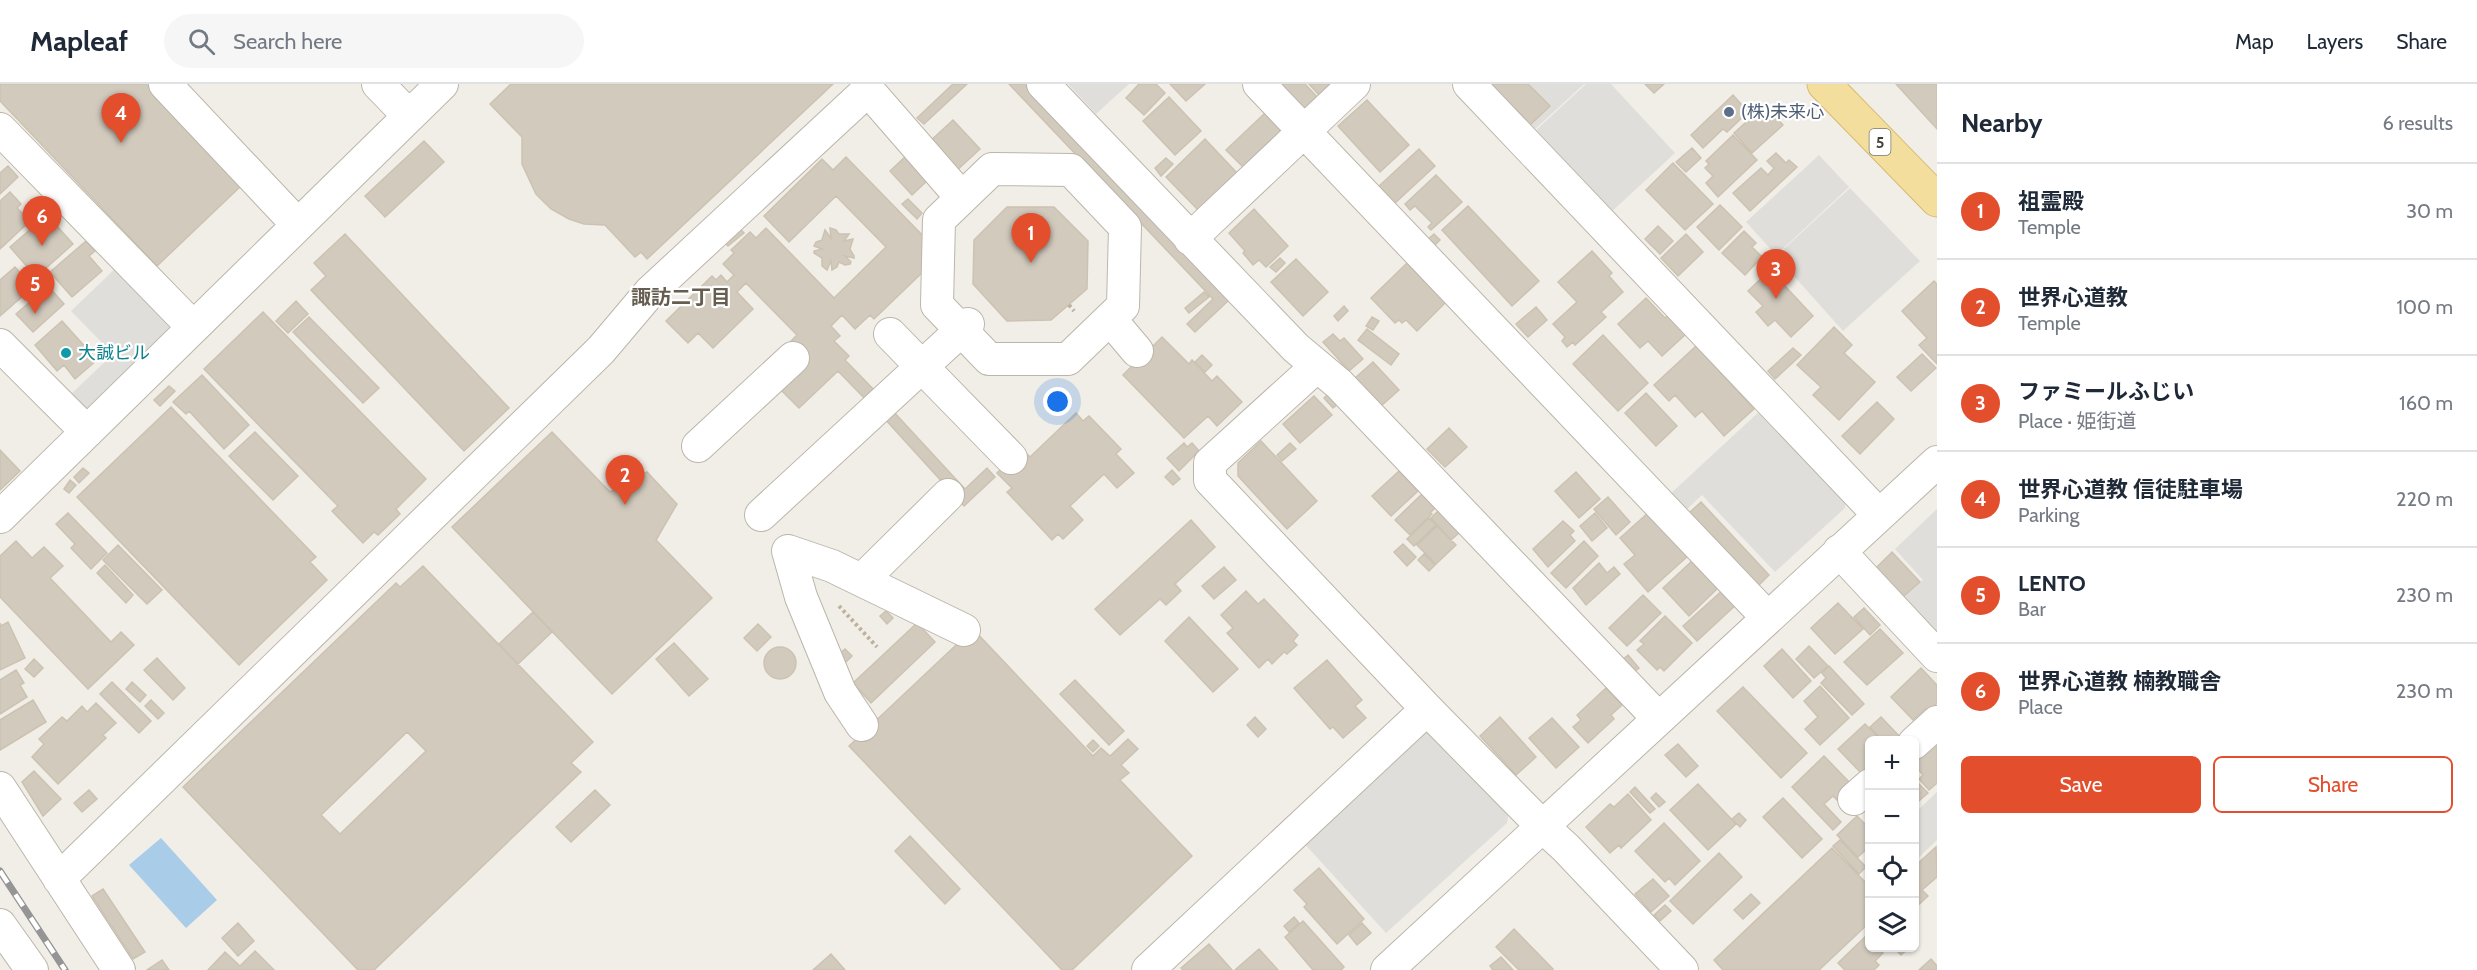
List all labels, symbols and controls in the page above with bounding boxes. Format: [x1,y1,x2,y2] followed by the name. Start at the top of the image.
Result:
[164,14,584,68] search box
[30,24,128,58] text: Mapleaf
[185,25,218,58] icon: search
[233,28,342,55] text: Search here
[2235,29,2274,54] text: Map
[2307,29,2363,54] text: Layers
[2396,29,2447,54] text: Share
[102,94,140,143] pin: 4
[1741,101,1824,123] place label: (株)未来心
[1722,105,1736,119] marker: (株)未来心
[1961,107,2042,139] text: Nearby
[2382,111,2453,135] text: 6 results
[1870,129,1890,155] road number: 5
[2018,188,2084,215] text: 祖霊殿
[22,196,62,246] pin: 6
[1977,199,1984,223] text: 1
[2406,199,2453,223] text: 30 m
[1012,214,1050,263] pin: 1
[2018,215,2081,239] text: Temple
[1756,250,1796,299] pin: 3
[15,264,54,314] pin: 5
[2018,284,2128,311] text: 世界心道教
[631,285,731,309] district label: 諏訪二丁目
[1975,295,1986,319] text: 2
[2397,295,2453,319] text: 100 m
[2018,311,2081,335] text: Temple
[78,342,150,364] place label: 大誠ビル
[59,346,73,360] marker: 大誠ビル
[2018,378,2194,405] text: ファミールふじい
[1043,387,1072,416] your location
[1975,391,1986,415] text: 3
[2399,391,2453,415] text: 160 m
[2018,409,2137,433] text: Place · 姫街道
[606,456,644,505] pin: 2
[2018,476,2243,503] text: 世界心道教 信徒駐車場
[1974,487,1987,511] text: 4
[2396,487,2453,511] text: 220 m
[2018,503,2079,527] text: Parking
[2018,570,2086,597] text: LENTO
[1975,583,1986,607] text: 5
[2396,583,2453,607] text: 230 m
[2018,597,2046,621] text: Bar
[2018,668,2221,695] text: 世界心道教 楠教職舎
[1975,679,1986,703] text: 6
[2396,679,2453,703] text: 230 m
[2018,695,2063,719] text: Place
[1865,736,1919,952] map controls
[1865,736,1919,790] button: +
[1961,756,2201,813] button: Save
[2213,756,2453,813] button: Share
[1865,790,1919,844] button: −
[1865,844,1919,898] button: locate
[1865,898,1919,952] button: layers

